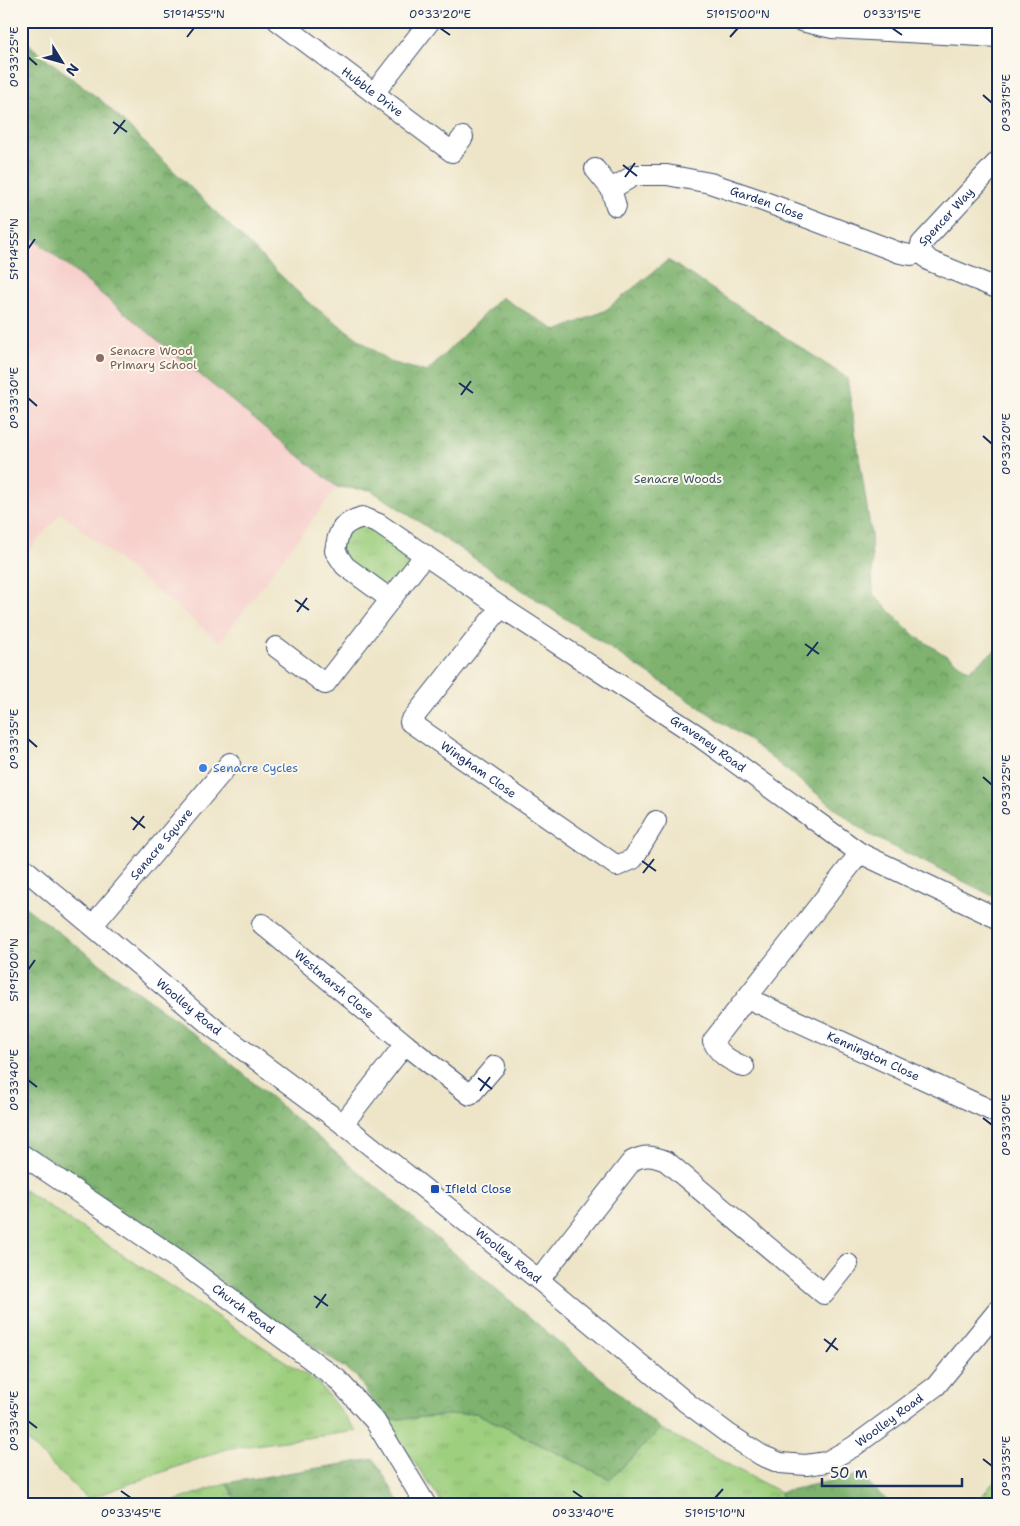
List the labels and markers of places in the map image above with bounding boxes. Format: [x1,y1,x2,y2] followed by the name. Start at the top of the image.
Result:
[110,343,197,373] place label: Senacre Wood Primary School
[94,352,106,364] marker: Senacre Wood Primary School
[213,760,298,776] place label: Senacre Cycles
[197,762,209,774] marker: Senacre Cycles
[445,1181,512,1197] place label: Ifield Close
[429,1183,441,1195] marker: Ifield Close

